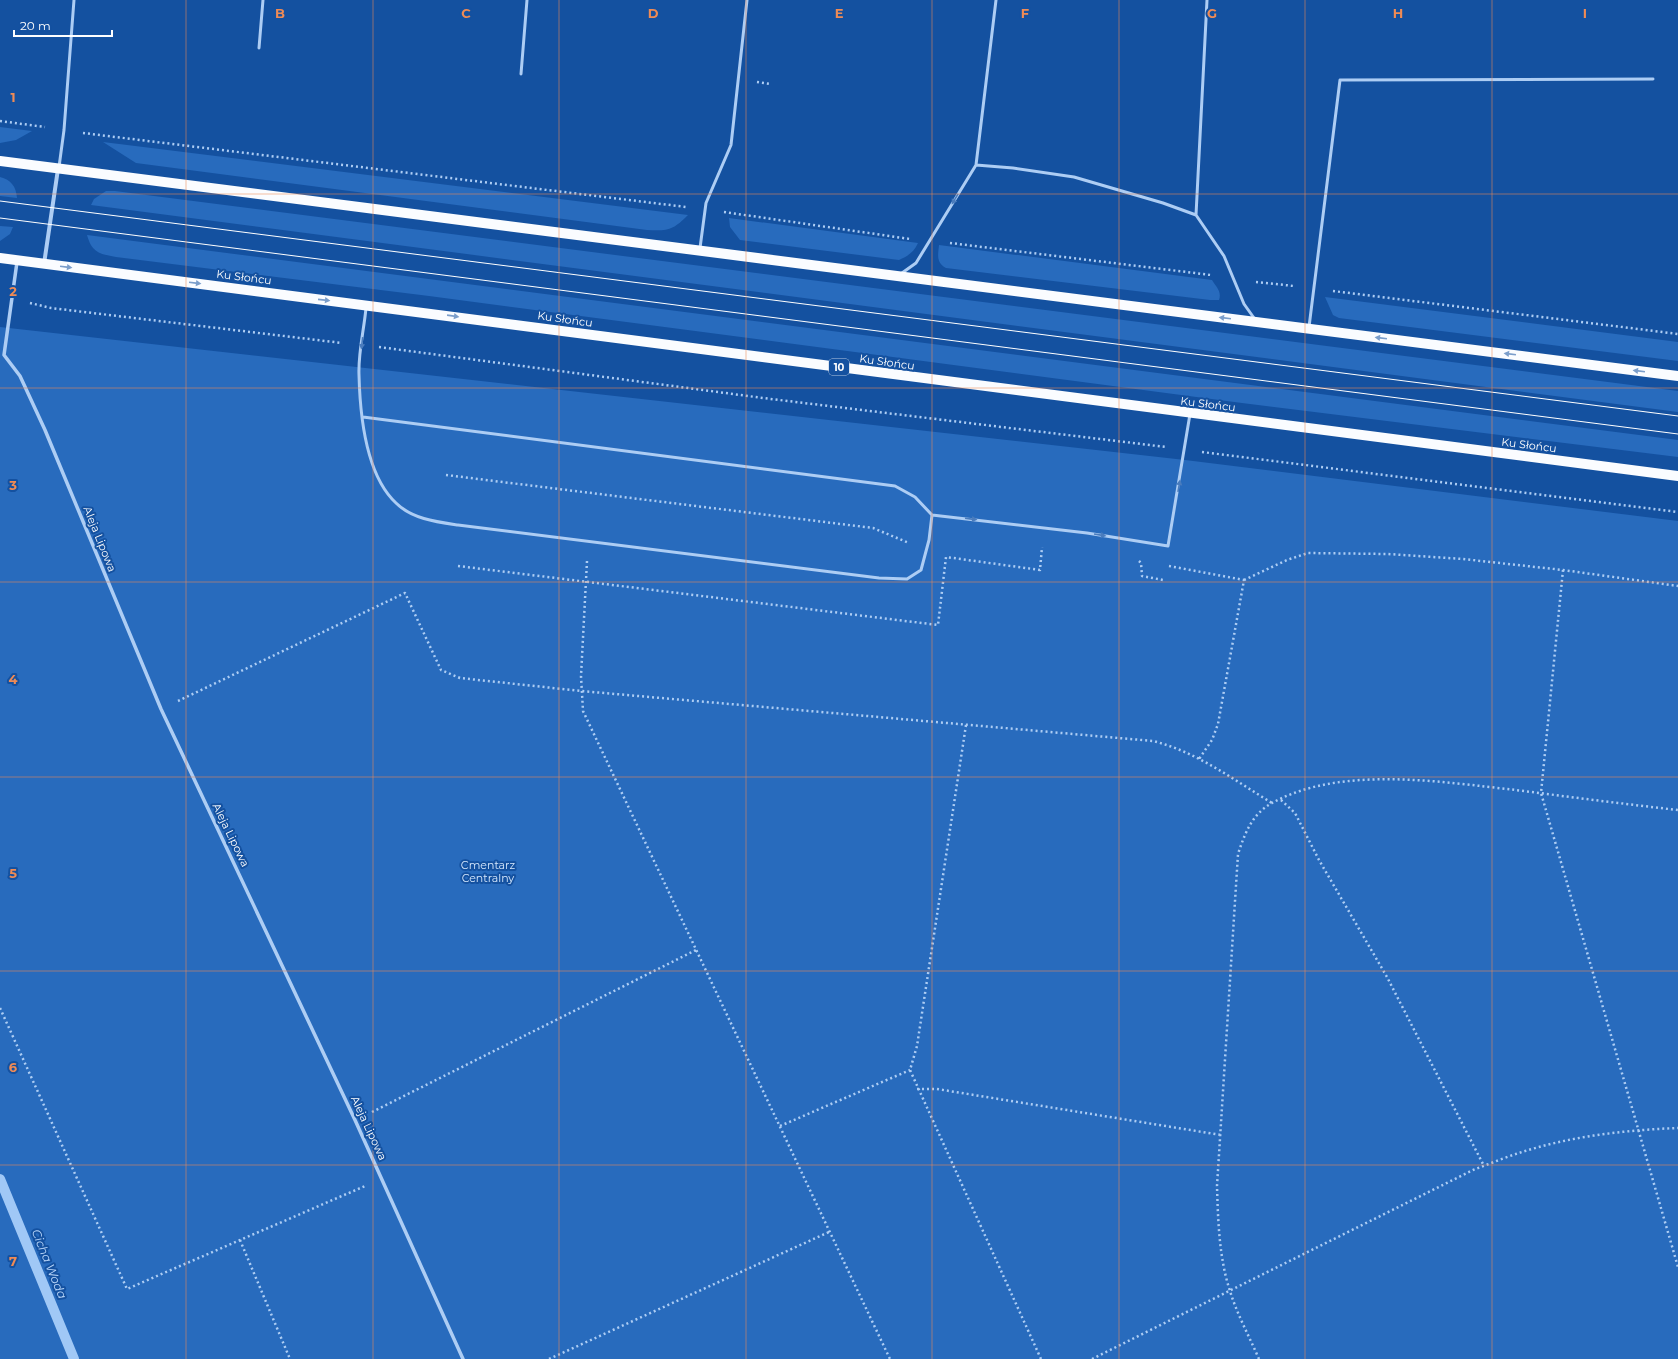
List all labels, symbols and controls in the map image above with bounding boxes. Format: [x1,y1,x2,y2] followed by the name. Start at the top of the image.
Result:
[275,5,285,21] text: B
[461,5,471,21] text: C
[648,5,659,21] text: D
[835,5,844,21] text: E
[1021,5,1029,21] text: F
[1207,5,1217,21] text: G
[1393,5,1403,21] text: H
[1583,5,1587,21] text: I
[14,12,112,38] scale bar
[20,18,51,33] text: 20 m
[10,89,16,105] text: 1
[952,193,959,205] one-way arrow
[60,264,72,270] one-way arrow
[216,267,272,287] street label: Ku Słońcu
[189,280,201,286] one-way arrow
[9,283,17,299] text: 2
[318,297,330,303] one-way arrow
[536,308,594,330] street label: Ku Słońcu
[447,313,459,319] one-way arrow
[1219,315,1231,321] one-way arrow
[1375,334,1388,341] one-way arrow
[359,337,365,349] one-way arrow
[858,351,916,373] street label: Ku Słońcu
[1504,351,1516,357] one-way arrow
[829,359,849,375] road number: 10
[1633,368,1645,374] one-way arrow
[1180,394,1236,414] street label: Ku Słońcu
[1501,435,1557,455] street label: Ku Słońcu
[8,477,17,493] text: 3
[1176,480,1182,492] one-way arrow
[81,504,119,574] street label: Aleja Lipowa
[965,516,977,523] one-way arrow
[1094,532,1106,538] one-way arrow
[9,671,18,687] text: 4
[210,801,252,869] street label: Aleja Lipowa
[461,858,516,885] park label: Cmentarz Centralny
[9,865,17,881] text: 5
[9,1059,18,1075] text: 6
[348,1094,390,1162] street label: Aleja Lipowa
[29,1227,70,1301] water label: Cicha Woda
[9,1253,17,1269] text: 7

